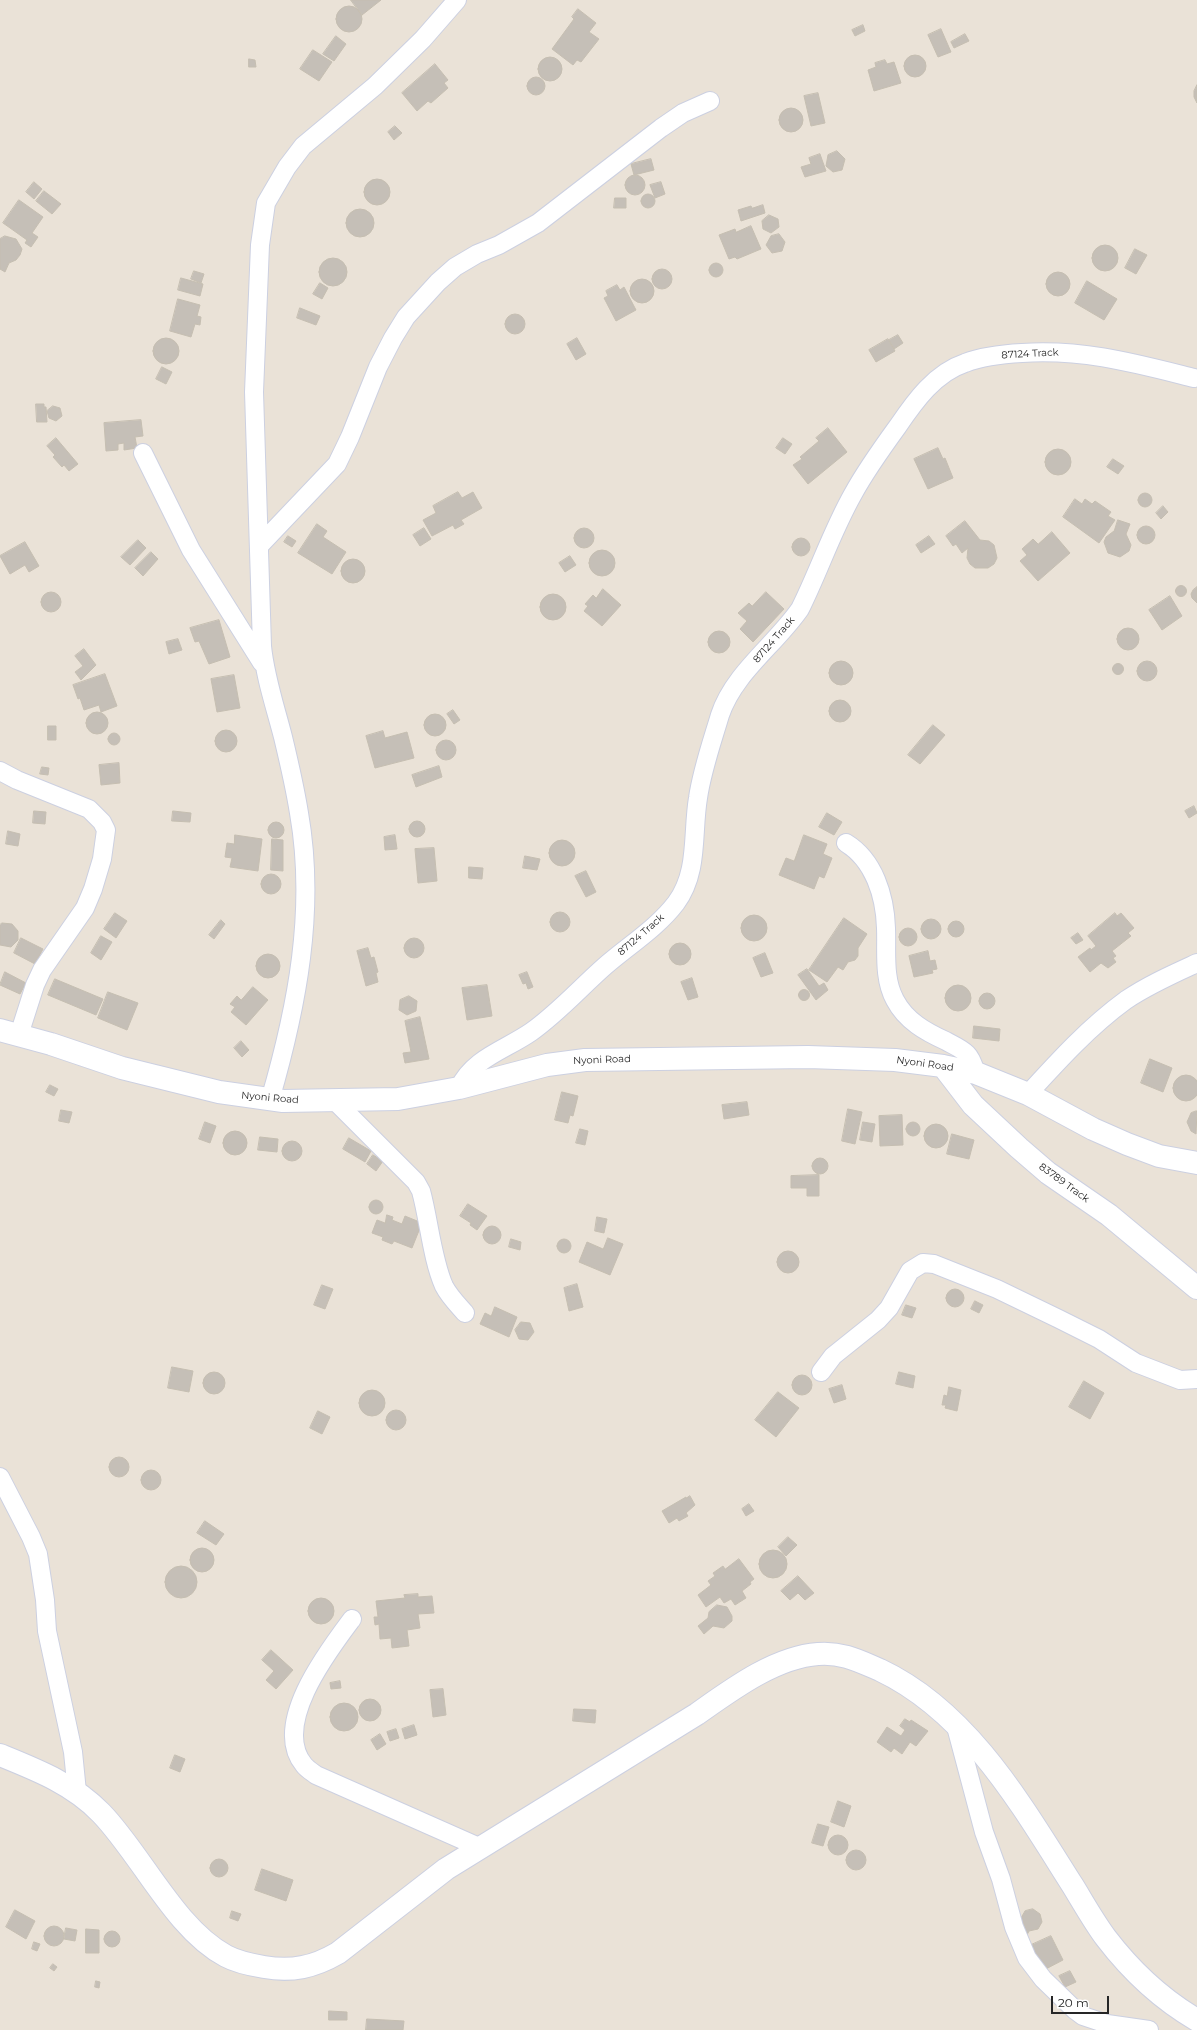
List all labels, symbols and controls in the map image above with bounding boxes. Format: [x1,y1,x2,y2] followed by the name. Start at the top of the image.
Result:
[1001,347,1059,361] street label: 87124 Track
[751,614,797,666] street label: 87124 Track
[615,912,667,958] street label: 87124 Track
[573,1053,631,1067] street label: Nyoni Road
[896,1054,954,1074] street label: Nyoni Road
[241,1090,299,1106] street label: Nyoni Road
[1036,1161,1092,1205] street label: 83789 Track
[1053,1988,1111,2014] scale bar
[1058,1995,1089,2010] text: 20 m

